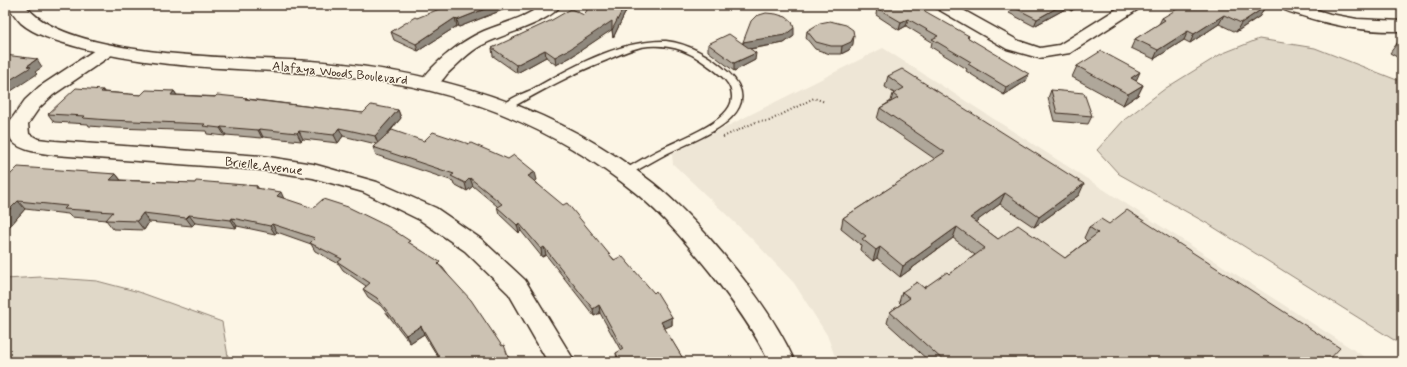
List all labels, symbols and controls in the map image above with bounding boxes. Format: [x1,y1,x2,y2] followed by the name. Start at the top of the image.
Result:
[271,58,409,89] street label: Alafaya Woods Boulevard
[224,153,304,180] street label: Brielle Avenue

